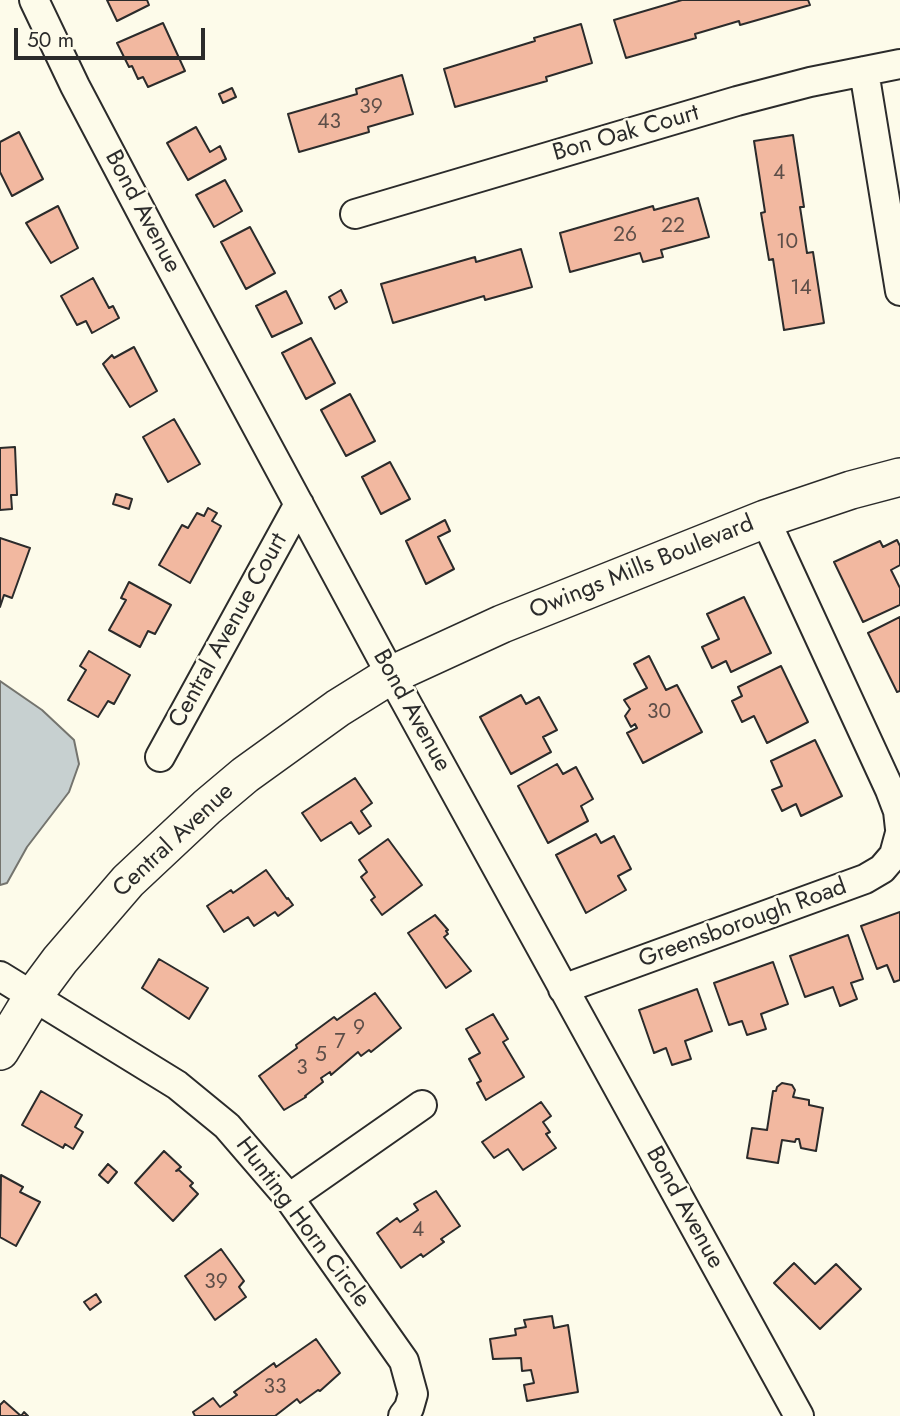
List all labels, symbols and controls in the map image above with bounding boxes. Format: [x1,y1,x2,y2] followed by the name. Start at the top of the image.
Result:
[18,14,208,58] scale bar
[27,25,74,55] text: 50 m
[359,95,383,121] house number: 39
[550,99,702,169] street label: Bon Oak Court
[317,110,341,136] house number: 43
[98,146,186,278] street label: Bond Avenue
[773,161,785,187] house number: 4
[661,214,685,240] house number: 22
[613,223,637,249] house number: 26
[776,230,798,256] house number: 10
[790,276,812,302] house number: 14
[526,510,758,626] street label: Owings Mills Boulevard
[164,529,294,733] street label: Central Avenue Court
[366,645,456,777] street label: Bond Avenue
[647,700,671,726] house number: 30
[108,778,240,904] street label: Central Avenue
[635,873,851,975] street label: Greensborough Road
[353,1016,365,1042] house number: 9
[334,1030,346,1056] house number: 7
[315,1043,327,1069] house number: 5
[296,1056,308,1082] house number: 3
[229,1132,375,1314] street label: Hunting Horn Circle
[639,1142,729,1274] street label: Bond Avenue
[412,1218,424,1244] house number: 4
[204,1270,228,1296] house number: 39
[264,1375,286,1401] house number: 33

